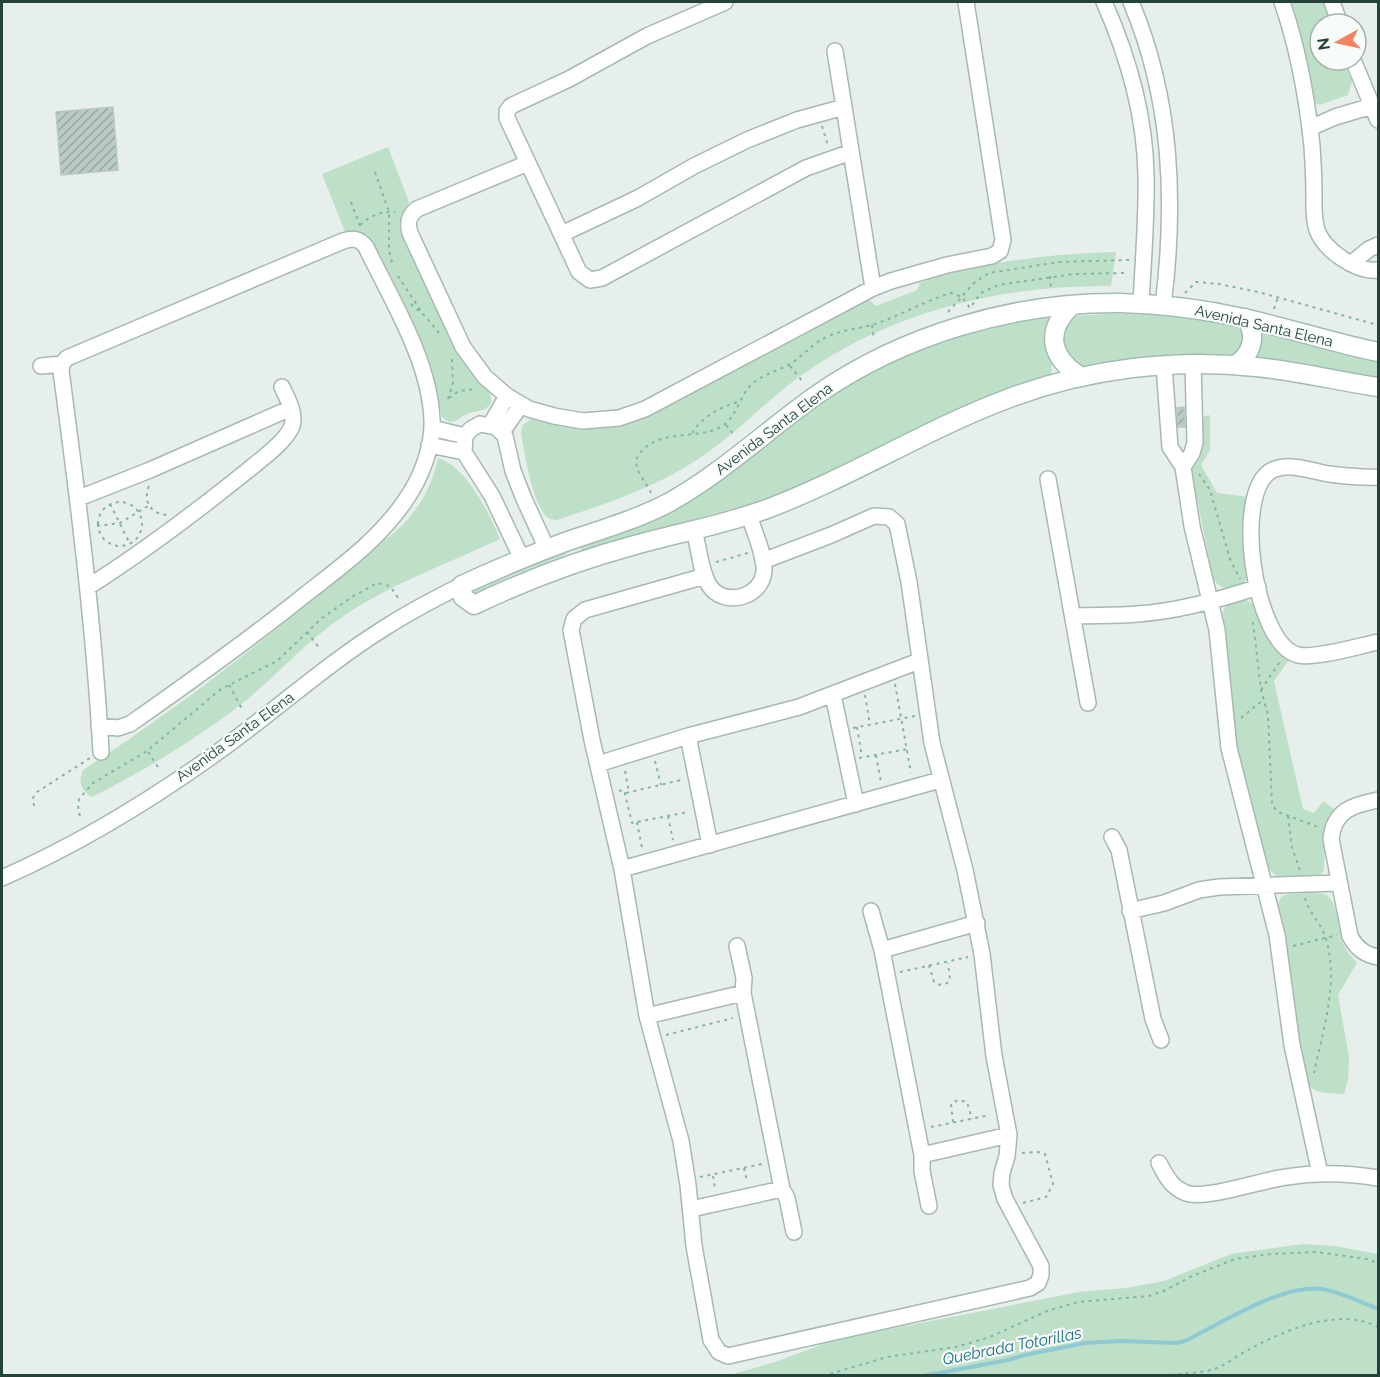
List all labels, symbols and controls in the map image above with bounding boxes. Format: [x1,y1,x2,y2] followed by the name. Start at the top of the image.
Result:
[1308,12,1368,72] north arrow
[1313,37,1334,51] text: N
[1193,301,1335,351] street label: Avenida Santa Elena
[712,379,836,479] street label: Avenida Santa Elena
[172,688,298,786] street label: Avenida Santa Elena
[941,1323,1084,1369] water label: Quebrada Totorillas

